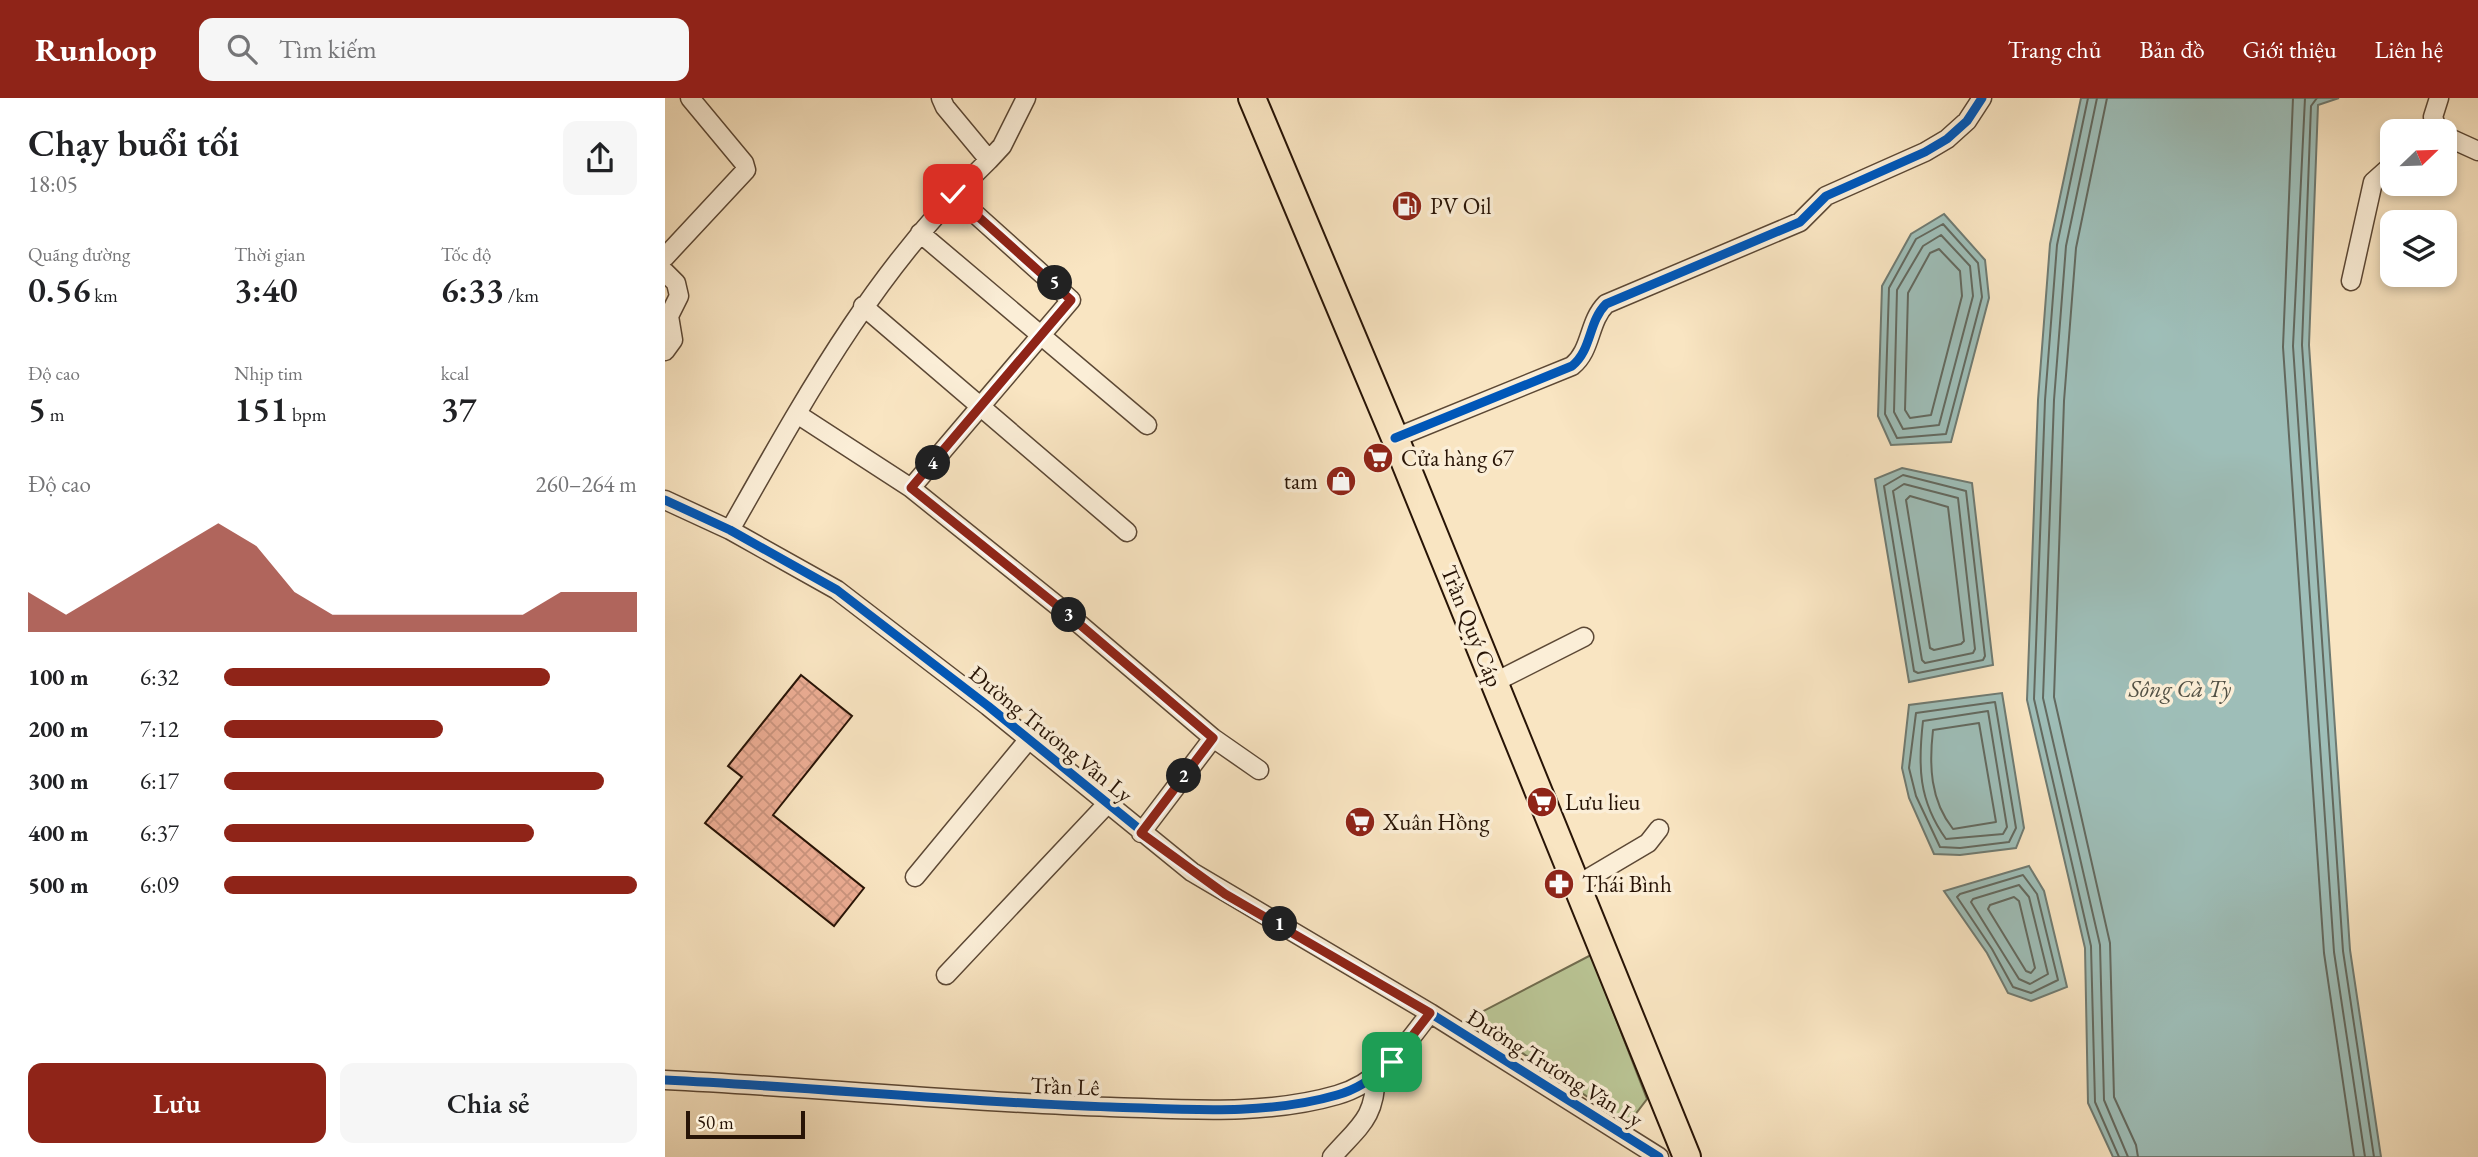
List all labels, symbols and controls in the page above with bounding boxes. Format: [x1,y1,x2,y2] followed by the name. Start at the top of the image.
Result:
[199,18,689,81] search box
[35,28,157,71] text: Runloop
[223,30,261,68] icon: search
[279,32,377,66] text: Tìm kiếm
[2007,34,2101,65] text: Trang chủ
[2139,34,2205,65] text: Bản đồ
[2243,34,2337,65] text: Giới thiệu
[2375,34,2443,65] text: Liên hệ
[28,118,239,167] text: Chạy buổi tối
[2380,119,2457,196] north arrow
[2380,119,2457,287] map controls
[563,121,637,195] button: share
[923,164,983,224] pin
[28,169,78,199] text: 18:05
[934,175,972,213] icon: check
[1390,189,1424,223] fuel station icon: PV Oil
[1430,191,1492,221] place label: PV Oil
[2380,210,2457,287] button: layers
[28,242,130,267] text: Quãng đường
[234,242,305,267] text: Thời gian
[441,242,491,267] text: Tốc độ
[1037,266,1073,300] pin: 5
[28,267,90,312] text: 0.56
[234,267,298,312] text: 3:40
[441,267,504,312] text: 6:33
[1049,270,1060,295] text: 5
[90,283,118,308] text: km
[504,283,539,308] text: /km
[28,361,80,386] text: Độ cao
[234,361,303,386] text: Nhịp tim
[441,361,469,386] text: kcal
[28,386,46,431] text: 5
[234,386,288,431] text: 151
[441,386,477,431] text: 37
[46,402,65,427] text: m
[288,402,326,427] text: bpm
[1361,441,1395,475] supermarket icon: Cửa hàng 67
[1401,443,1515,473] place label: Cửa hàng 67
[915,446,951,480] pin: 4
[927,450,938,475] text: 4
[1324,464,1358,498] shop icon: tam
[1284,466,1318,496] place label: tam
[28,469,91,499] text: Độ cao
[536,469,637,499] text: 260–264 m
[1434,561,1510,691] street label: Trần Quý Cáp
[1051,598,1087,632] pin: 3
[1063,602,1074,627] text: 3
[963,659,1140,810] street label: Đường Trương Văn Ly
[28,662,89,692] text: 100 m
[140,662,179,692] text: 6:32
[2128,673,2232,704] water label: Sông Cà Ty
[28,714,89,744] text: 200 m
[140,714,179,744] text: 7:12
[1167,758,1201,794] pin: 2
[1178,763,1189,788] text: 2
[28,766,89,796] text: 300 m
[140,766,179,796] text: 6:17
[1525,785,1559,819] supermarket icon: Lưu lieu
[1565,787,1640,817] place label: Lưu lieu
[1343,805,1377,839] supermarket icon: Xuân Hồng
[1382,807,1490,837] place label: Xuân Hồng
[28,818,89,848] text: 400 m
[140,818,179,848] text: 6:37
[1542,867,1576,901] pharmacy icon: Thái Bình
[1582,869,1672,899] place label: Thái Bình
[28,870,89,900] text: 500 m
[140,870,179,900] text: 6:09
[1263,906,1297,942] pin: 1
[1274,911,1285,936] text: 1
[1461,1002,1649,1135] street label: Đường Trương Văn Ly
[1362,1032,1422,1092] pin
[1373,1043,1411,1081] icon: arrive
[28,1063,326,1143] button: Lưu
[340,1063,637,1143] button: Chia sẻ
[1030,1070,1100,1102] street label: Trần Lê
[686,1108,805,1140] scale bar
[697,1110,734,1135] text: 50 m

